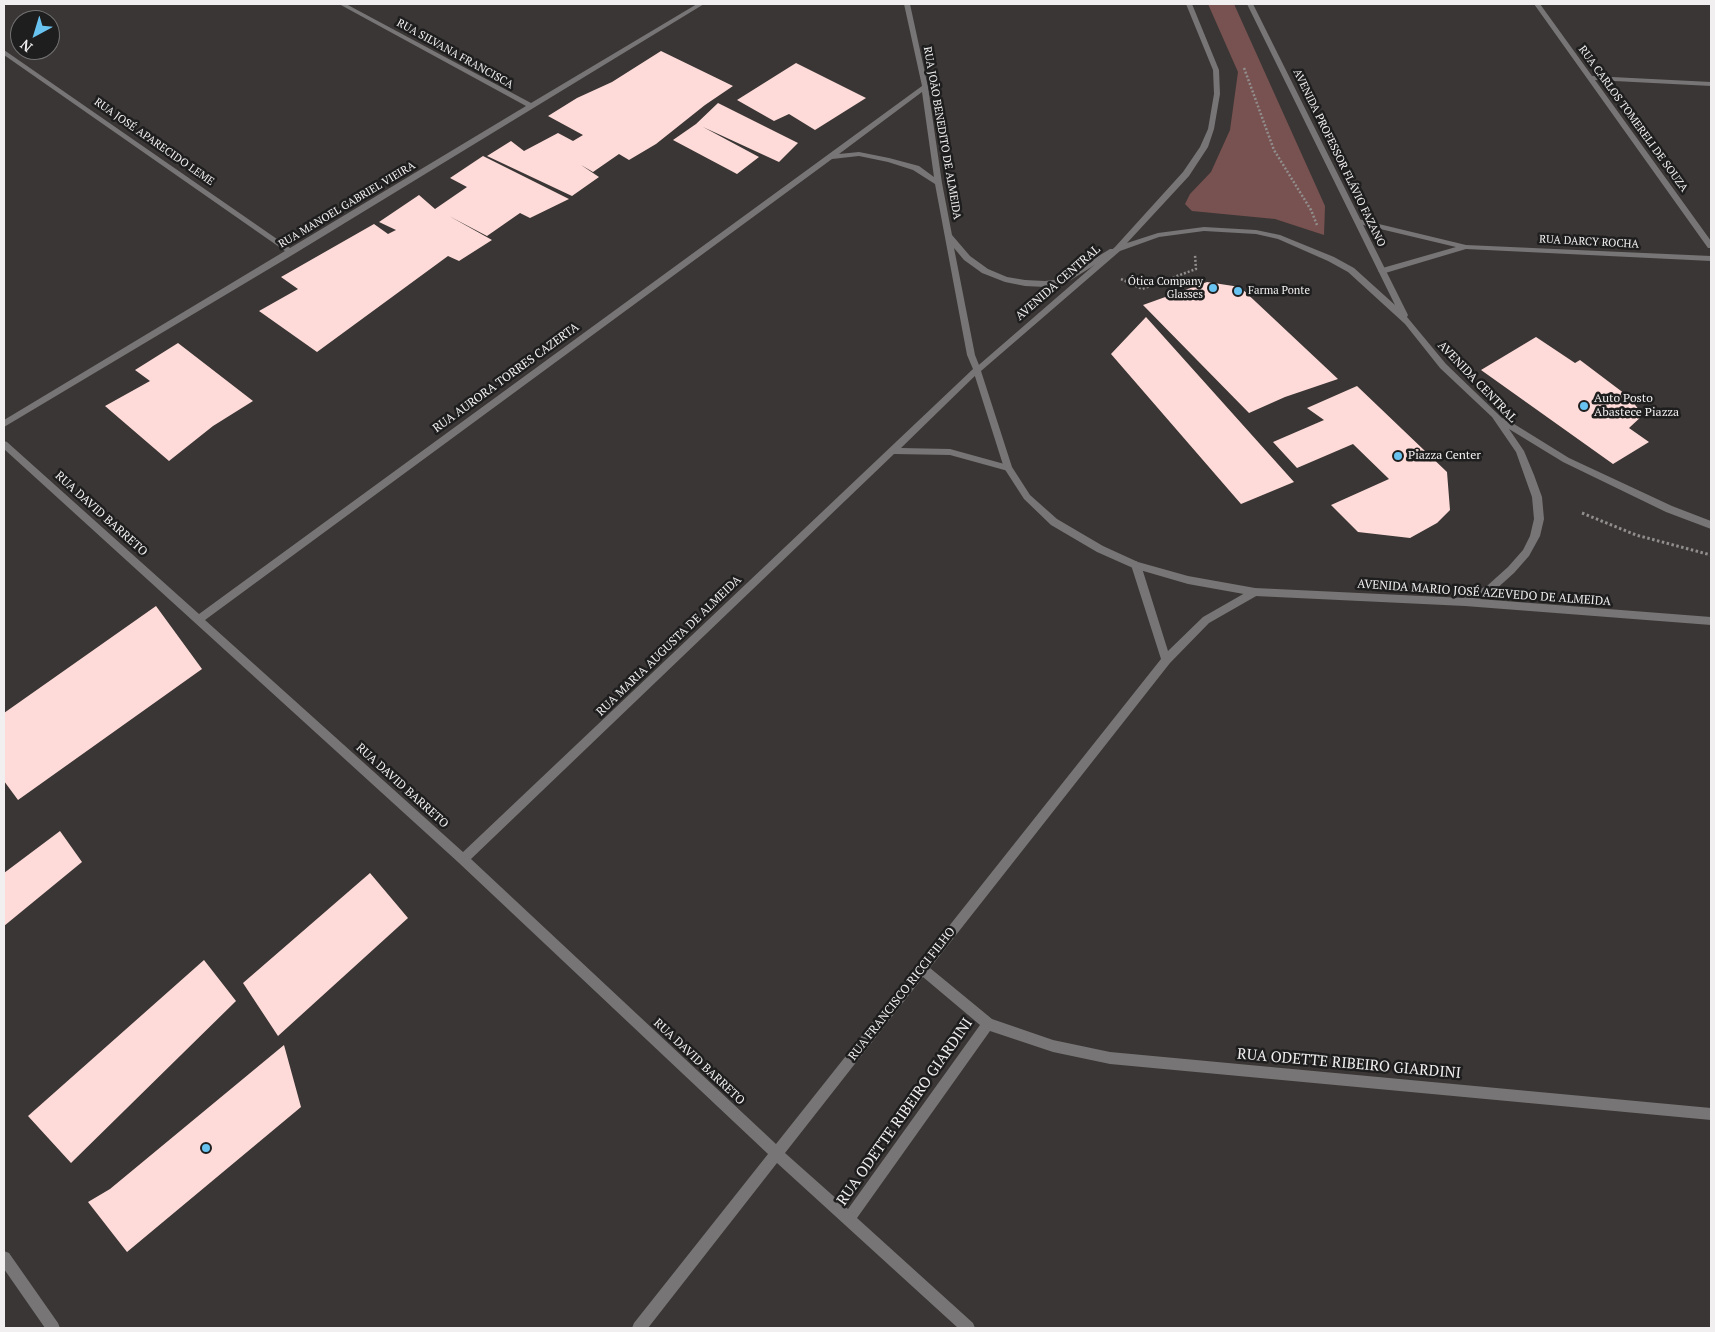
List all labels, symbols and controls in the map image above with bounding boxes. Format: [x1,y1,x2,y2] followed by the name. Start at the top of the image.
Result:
[10,10,60,60] north arrow
[394,16,516,92] street label: RUA SILVANA FRANCISCA
[16,36,36,57] text: N
[1576,43,1690,195] street label: RUA CARLOS TOMERELI DE SOUZA
[920,46,964,220] street label: RUA JOÃO BENEDITO DE ALMEIDA
[1290,67,1388,249] street label: AVENIDA PROFESSOR FLÁVIO FAZANO
[91,95,217,189] street label: RUA JOSÉ APARECIDO LEME
[276,159,418,251] street label: RUA MANOEL GABRIEL VIEIRA
[1539,233,1639,251] street label: RUA DARCY ROCHA
[1013,242,1103,324] street label: AVENIDA CENTRAL
[1128,275,1203,301] place label: Ótica Company Glasses
[1207,282,1219,294] marker: Ótica Company Glasses
[1248,284,1310,298] place label: Farma Ponte
[1232,285,1244,297] marker: Farma Ponte
[430,320,582,436] street label: RUA AURORA TORRES CAZERTA
[1434,338,1520,426] street label: AVENIDA CENTRAL
[1594,392,1679,420] place label: Auto Posto Abastece Piazza
[1578,400,1590,412] marker: Auto Posto Abastece Piazza
[1408,449,1481,463] place label: Piazza Center
[1392,450,1404,462] marker: Piazza Center
[52,469,150,559] street label: RUA DAVID BARRETO
[594,573,744,719] street label: RUA MARIA AUGUSTA DE ALMEIDA
[1357,577,1611,609] street label: AVENIDA MARIO JOSÉ AZEVEDO DE ALMEIDA
[353,741,451,831] street label: RUA DAVID BARRETO
[846,925,958,1063] street label: RUA FRANCISCO RICCI FILHO
[833,1015,977,1209] street label: RUA ODETTE RIBEIRO GIARDINI
[650,1016,748,1108] street label: RUA DAVID BARRETO
[1236,1045,1462,1083] street label: RUA ODETTE RIBEIRO GIARDINI
[216,1139,230,1157] place label: ㅤ
[200,1142,212,1154] marker: ㅤ

